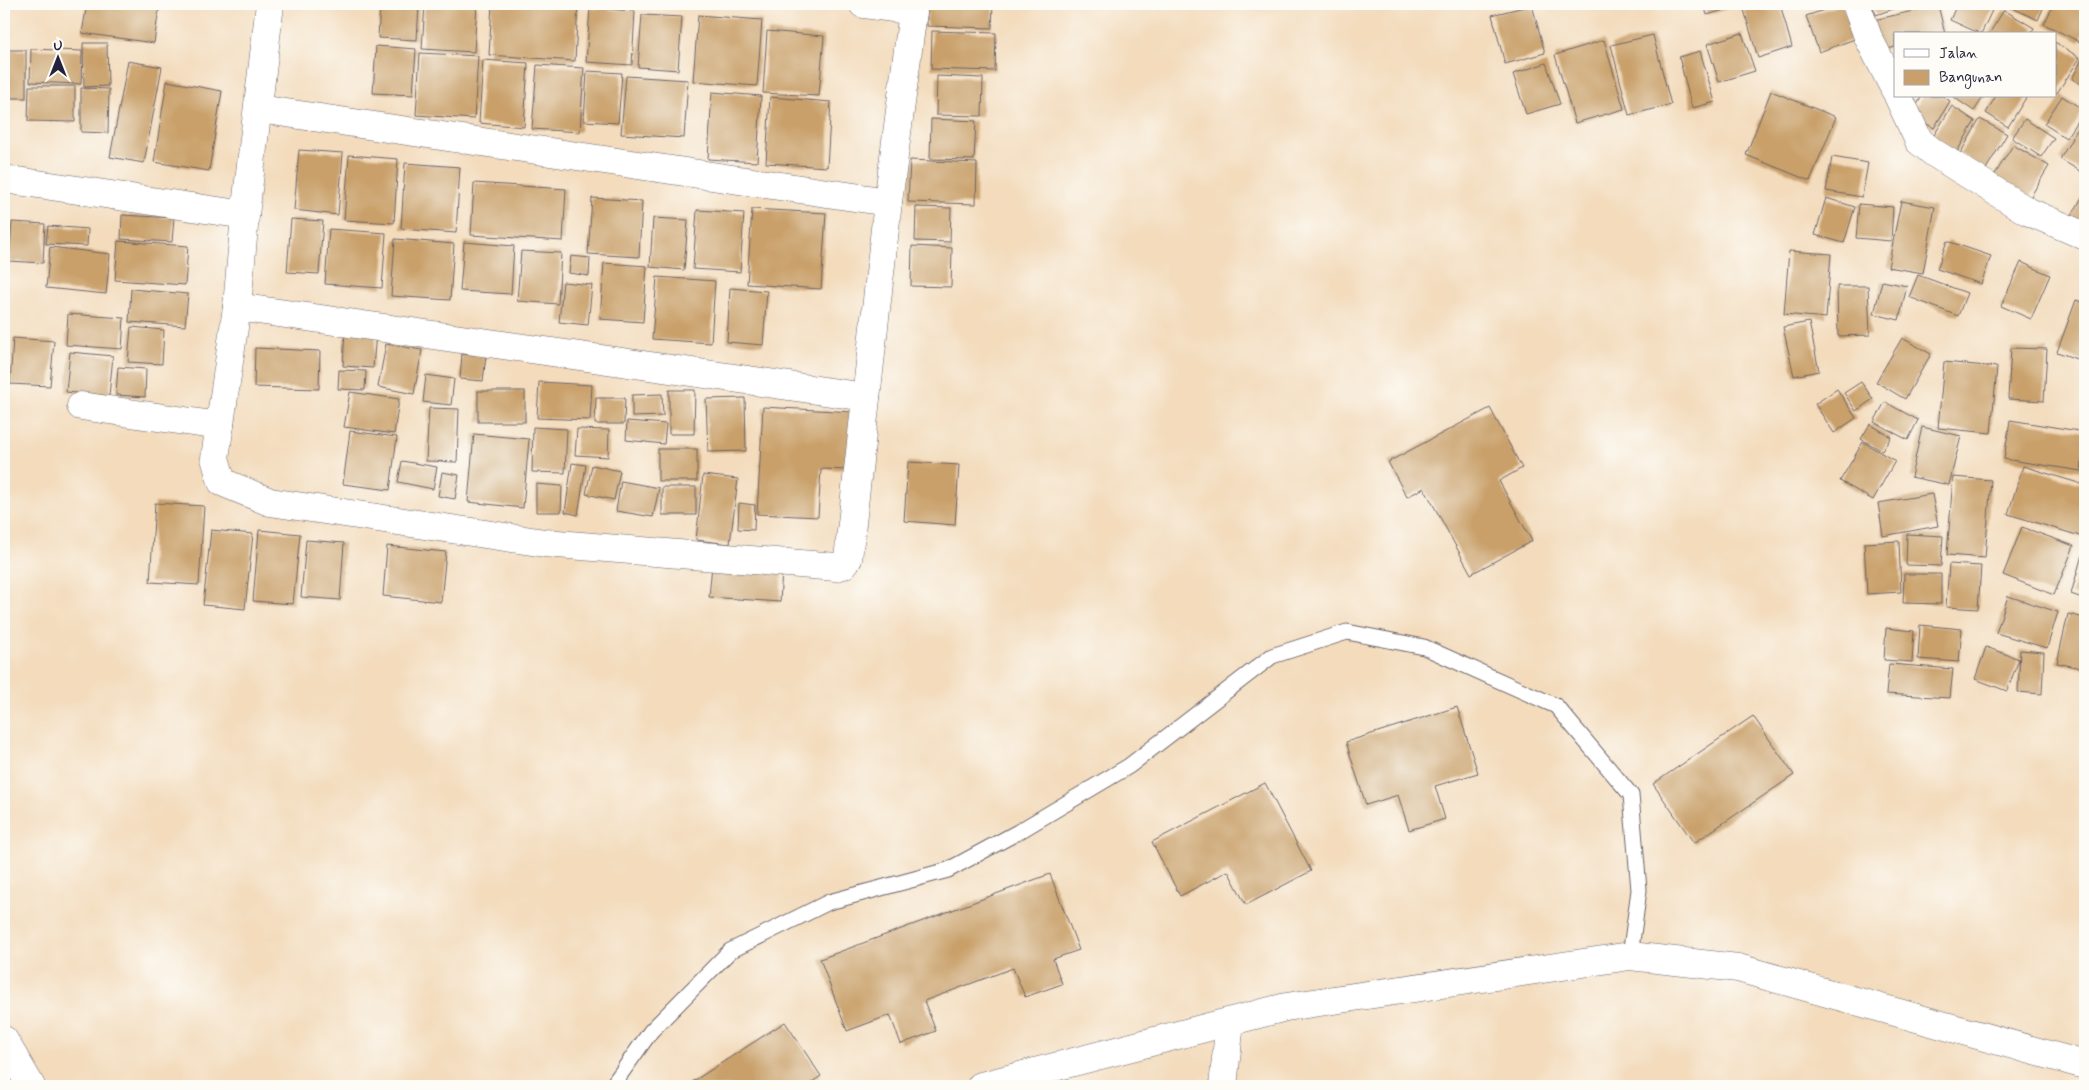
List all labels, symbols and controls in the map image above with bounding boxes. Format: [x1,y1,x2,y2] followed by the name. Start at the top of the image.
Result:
[32,32,82,82] north arrow
[1894,32,2056,98] legend
[53,37,63,55] text: U
[1939,44,1978,64] text: Jalan
[1939,68,2002,89] text: Bangunan

